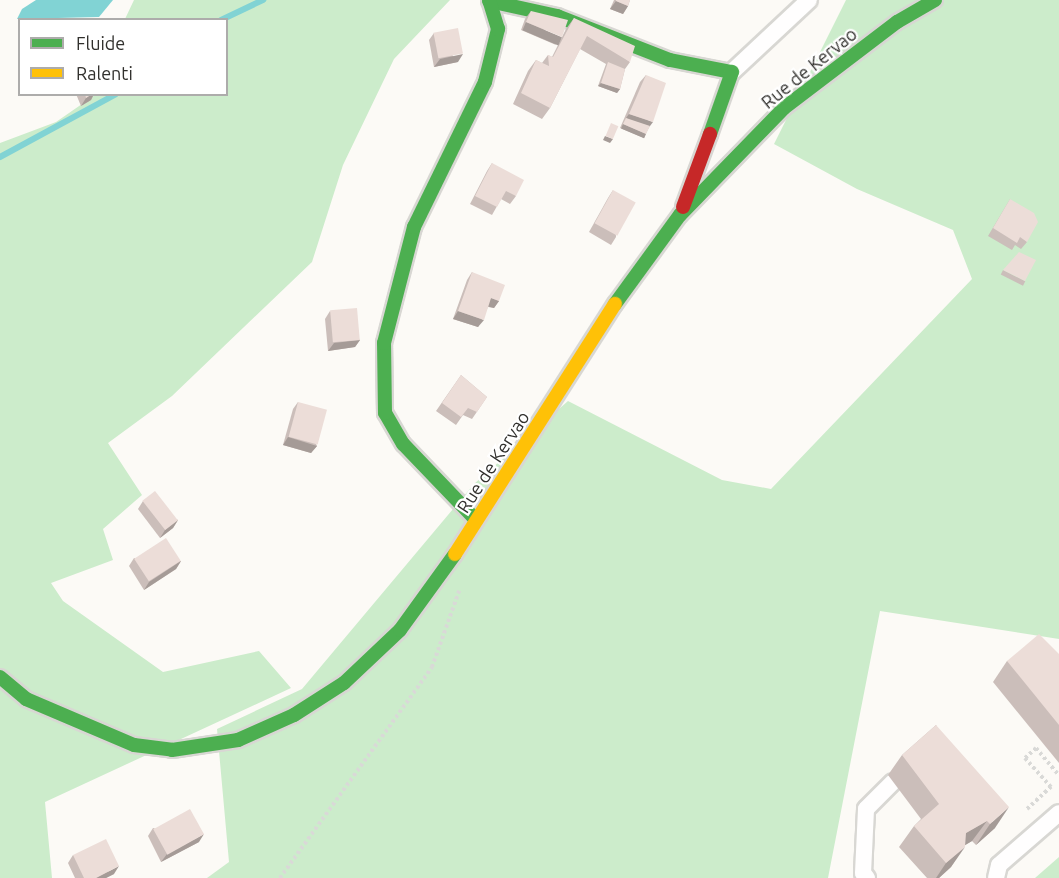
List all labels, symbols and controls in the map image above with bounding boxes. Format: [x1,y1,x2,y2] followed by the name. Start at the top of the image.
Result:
[18,18,228,96] legend
[757,23,861,113] street label: Rue de Kervao
[76,33,125,53] text: Fluide
[76,63,133,83] text: Ralenti
[452,407,534,517] street label: Rue de Kervao

